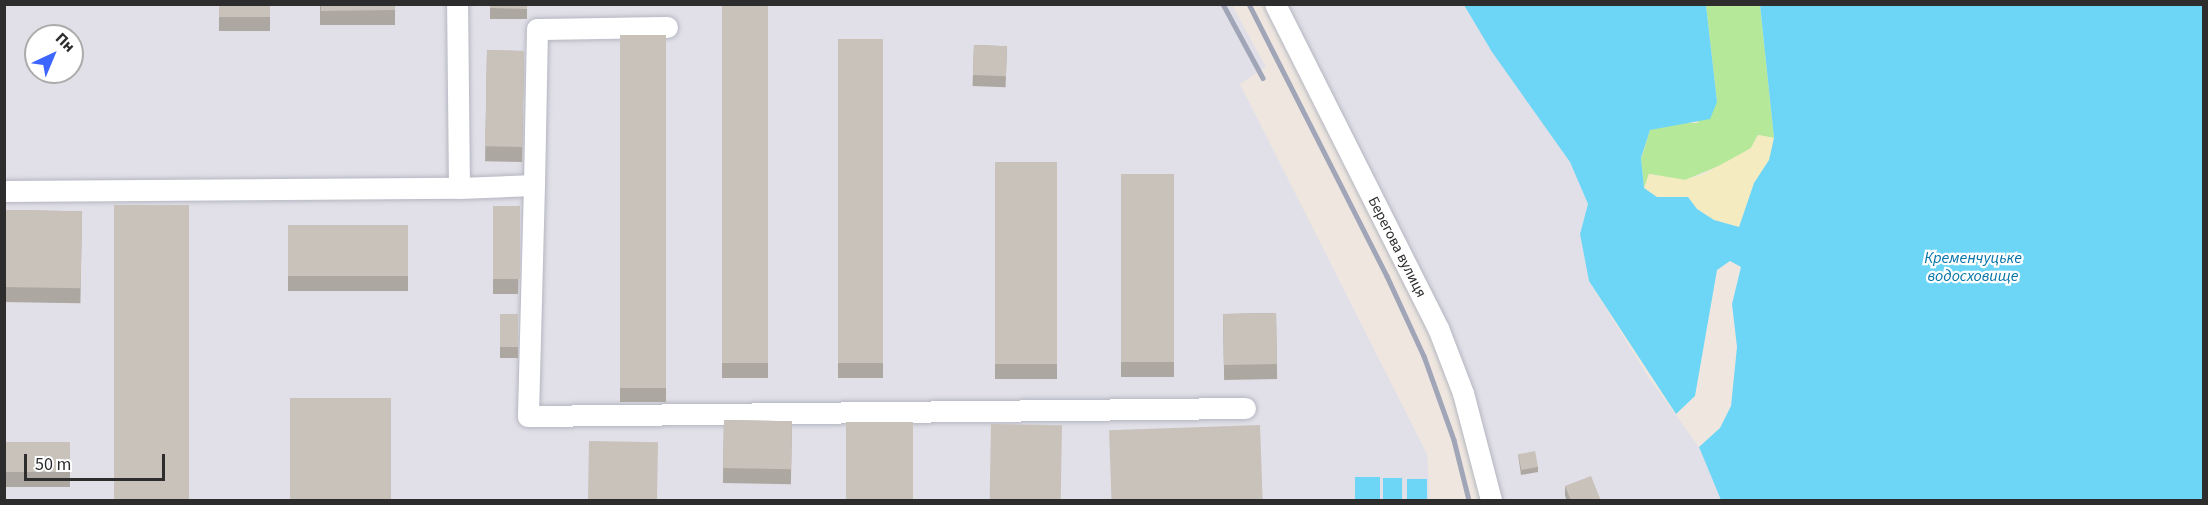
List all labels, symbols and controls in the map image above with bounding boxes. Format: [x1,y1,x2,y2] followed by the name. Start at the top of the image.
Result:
[24,24,84,84] north arrow
[50,28,80,57] text: Пн
[1364,194,1430,300] street label: Берегова вулиця
[1924,248,2022,286] water label: Кременчуцьке водосховище
[27,442,168,480] scale bar
[35,452,71,477] text: 50 m

